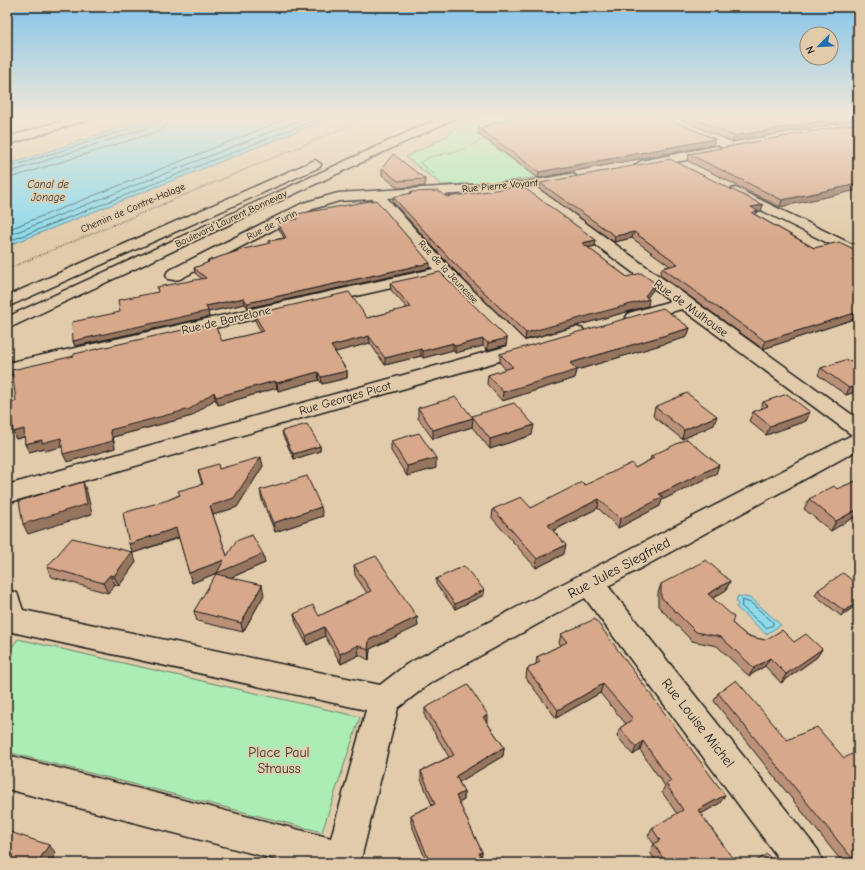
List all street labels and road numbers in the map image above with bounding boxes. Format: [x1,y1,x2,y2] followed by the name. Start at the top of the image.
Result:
[461,177,540,195] street label: Rue Pierre Voyant
[79,181,187,235] street label: Chemin de Contre-Halage
[173,188,289,250] street label: Boulevard Laurent Bonnevay
[245,207,299,243] street label: Rue de Turin
[416,238,480,306] street label: Rue de la Jeunesse
[651,276,731,340] street label: Rue de Mulhouse
[180,303,272,337] street label: Rue de Barcelone
[297,378,393,418] street label: Rue Georges Picot
[565,534,673,602] street label: Rue Jules Siegfried
[658,675,738,771] street label: Rue Louise Michel

